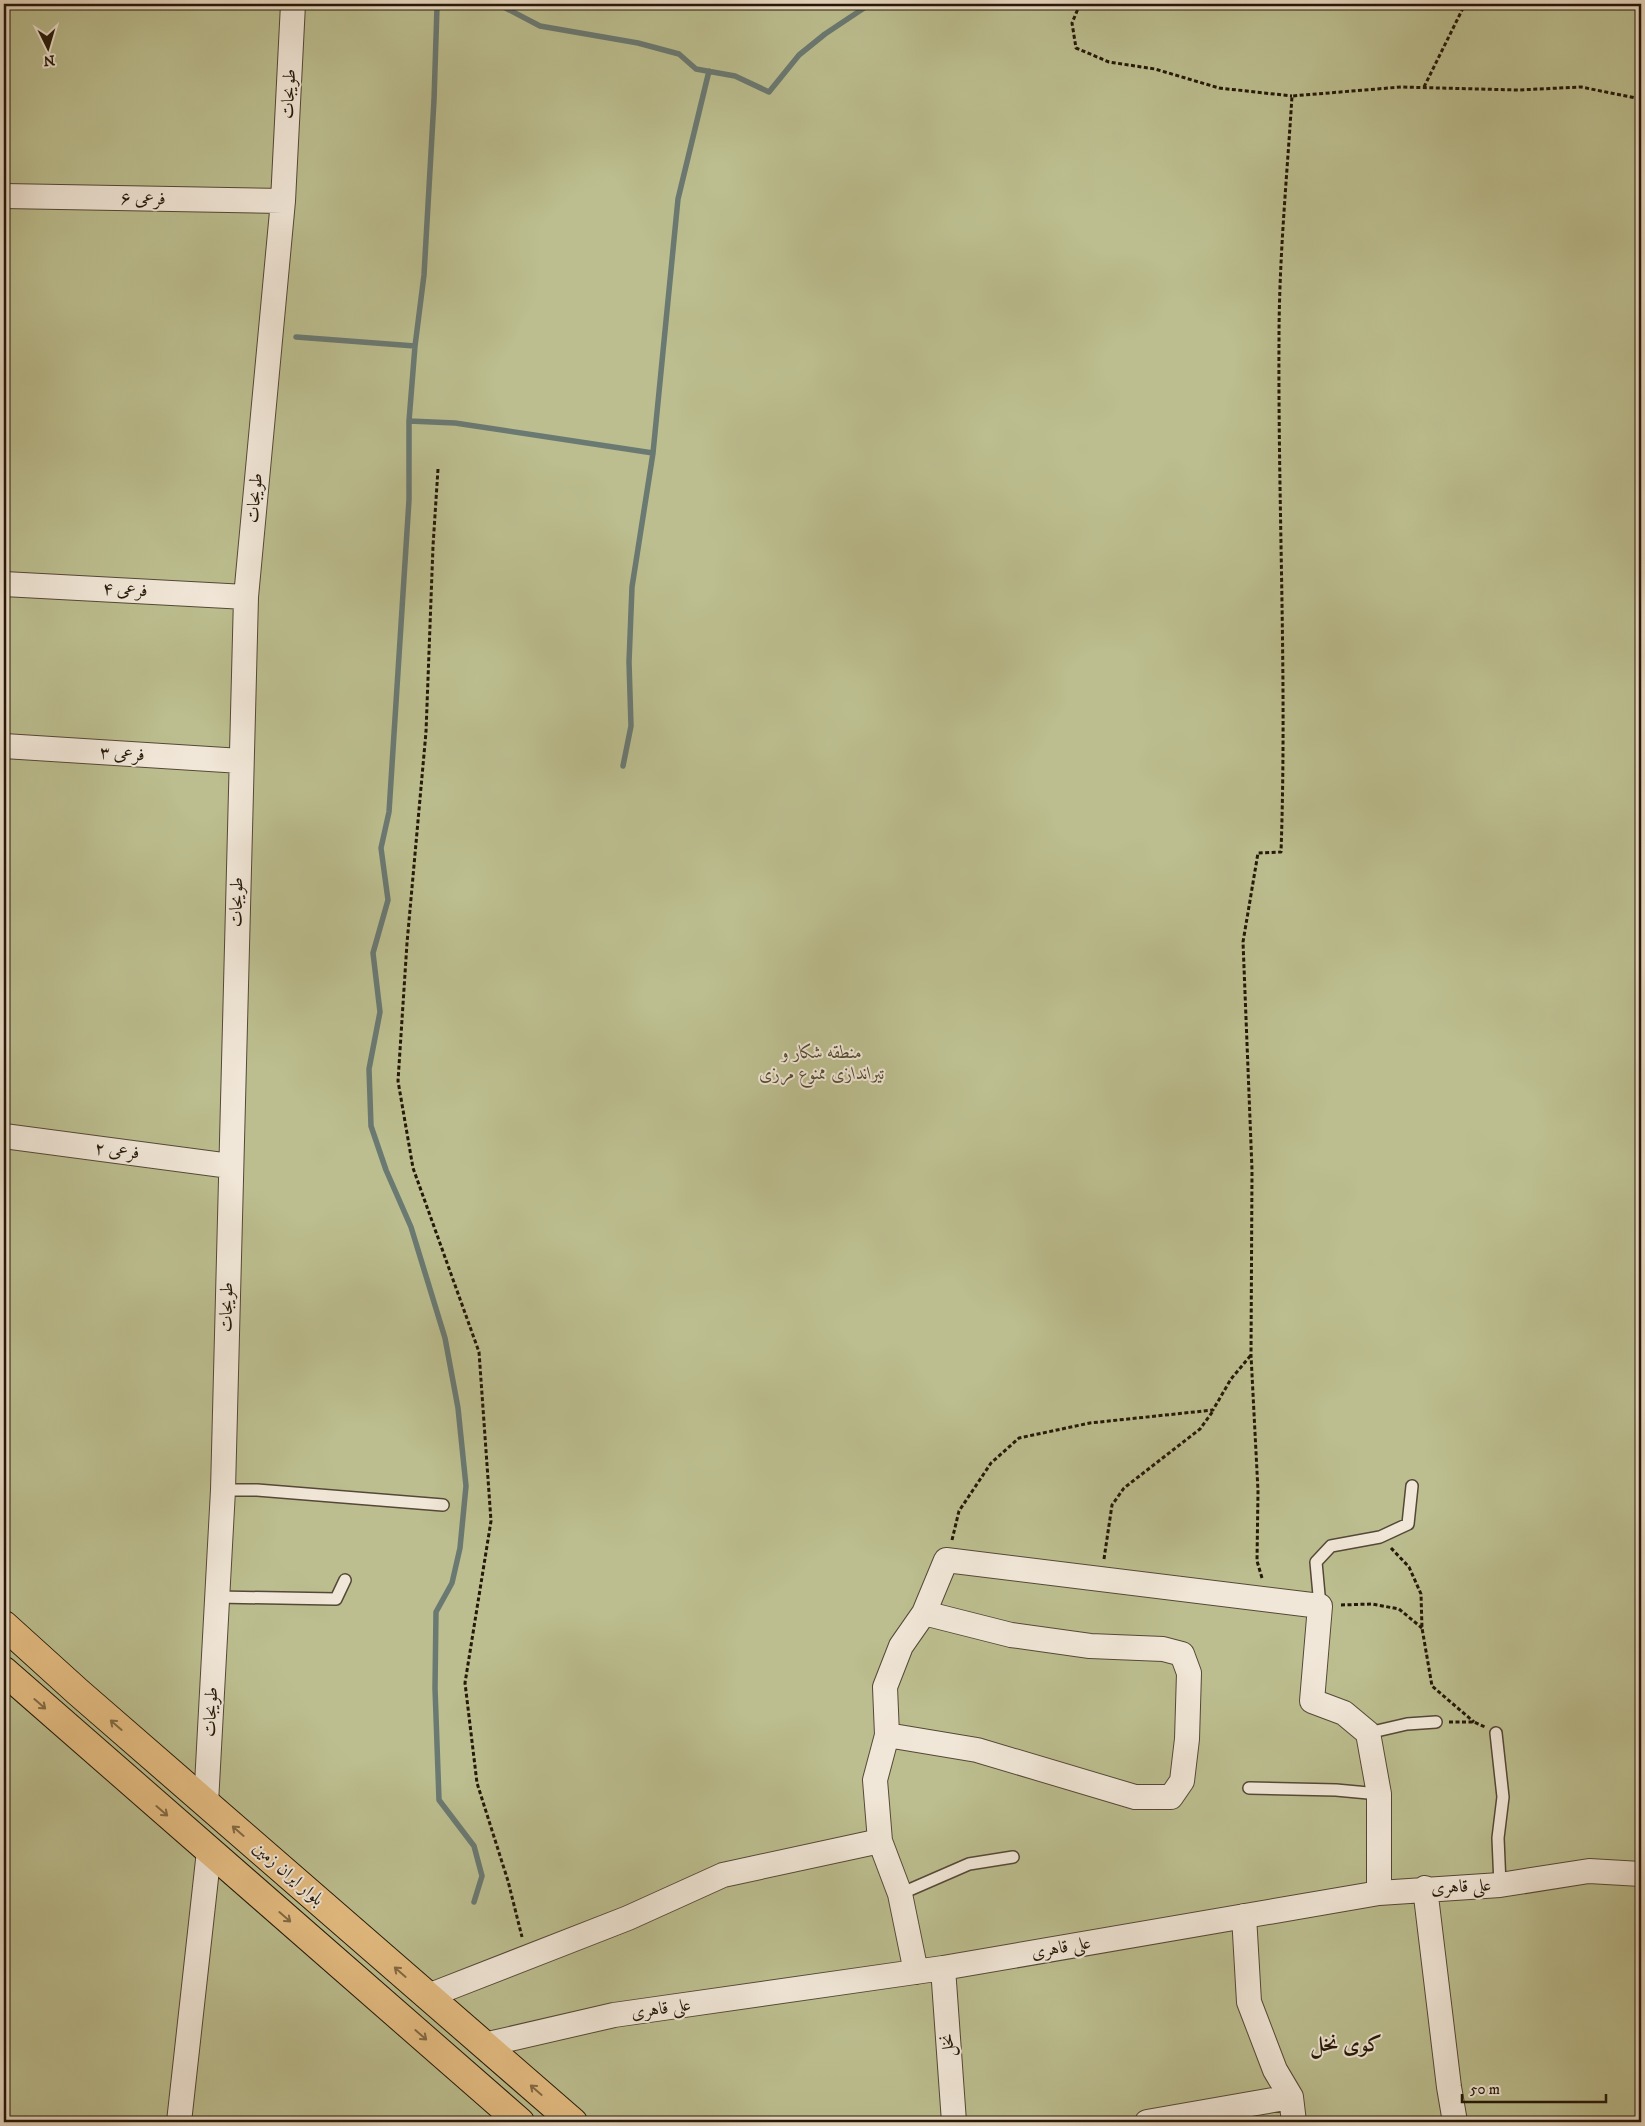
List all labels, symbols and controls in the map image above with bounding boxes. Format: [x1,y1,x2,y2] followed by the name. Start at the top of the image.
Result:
[22,22,72,72] north arrow
[42,50,56,69] text: N
[277,68,301,120] street label: طویجات
[120,188,166,210] street label: فرعی ۶
[242,472,268,524] street label: طویجات
[102,578,148,602] street label: فرعی ۴
[99,741,145,767] street label: فرعی ۳
[226,877,248,927] street label: طویجات
[759,1042,885,1088] park label: منطقه شکار و تیراندازی ممنوع مرزی
[93,1137,141,1165] street label: فرعی ۲
[216,1282,238,1332] street label: طویجات
[199,1686,223,1738] street label: طویجات
[33,1698,46,1710] one-way arrow
[109,1719,122,1730] one-way arrow
[156,1805,169,1816] one-way arrow
[232,1825,245,1837] one-way arrow
[248,1837,328,1911] street label: بلوار ایران زمین
[1430,1874,1492,1901] street label: علی قاهری
[278,1912,291,1923] one-way arrow
[1029,1932,1093,1965] street label: علی قاهری
[394,1967,407,1978] one-way arrow
[630,1994,693,2025] street label: علی قاهری
[414,2030,427,2041] one-way arrow
[1310,2031,1382,2059] district label: کوی نخل
[936,2033,961,2057] street label: نخل
[1462,2071,1606,2103] scale bar
[1470,2080,1500,2099] text: 50 m
[530,2085,543,2096] one-way arrow

